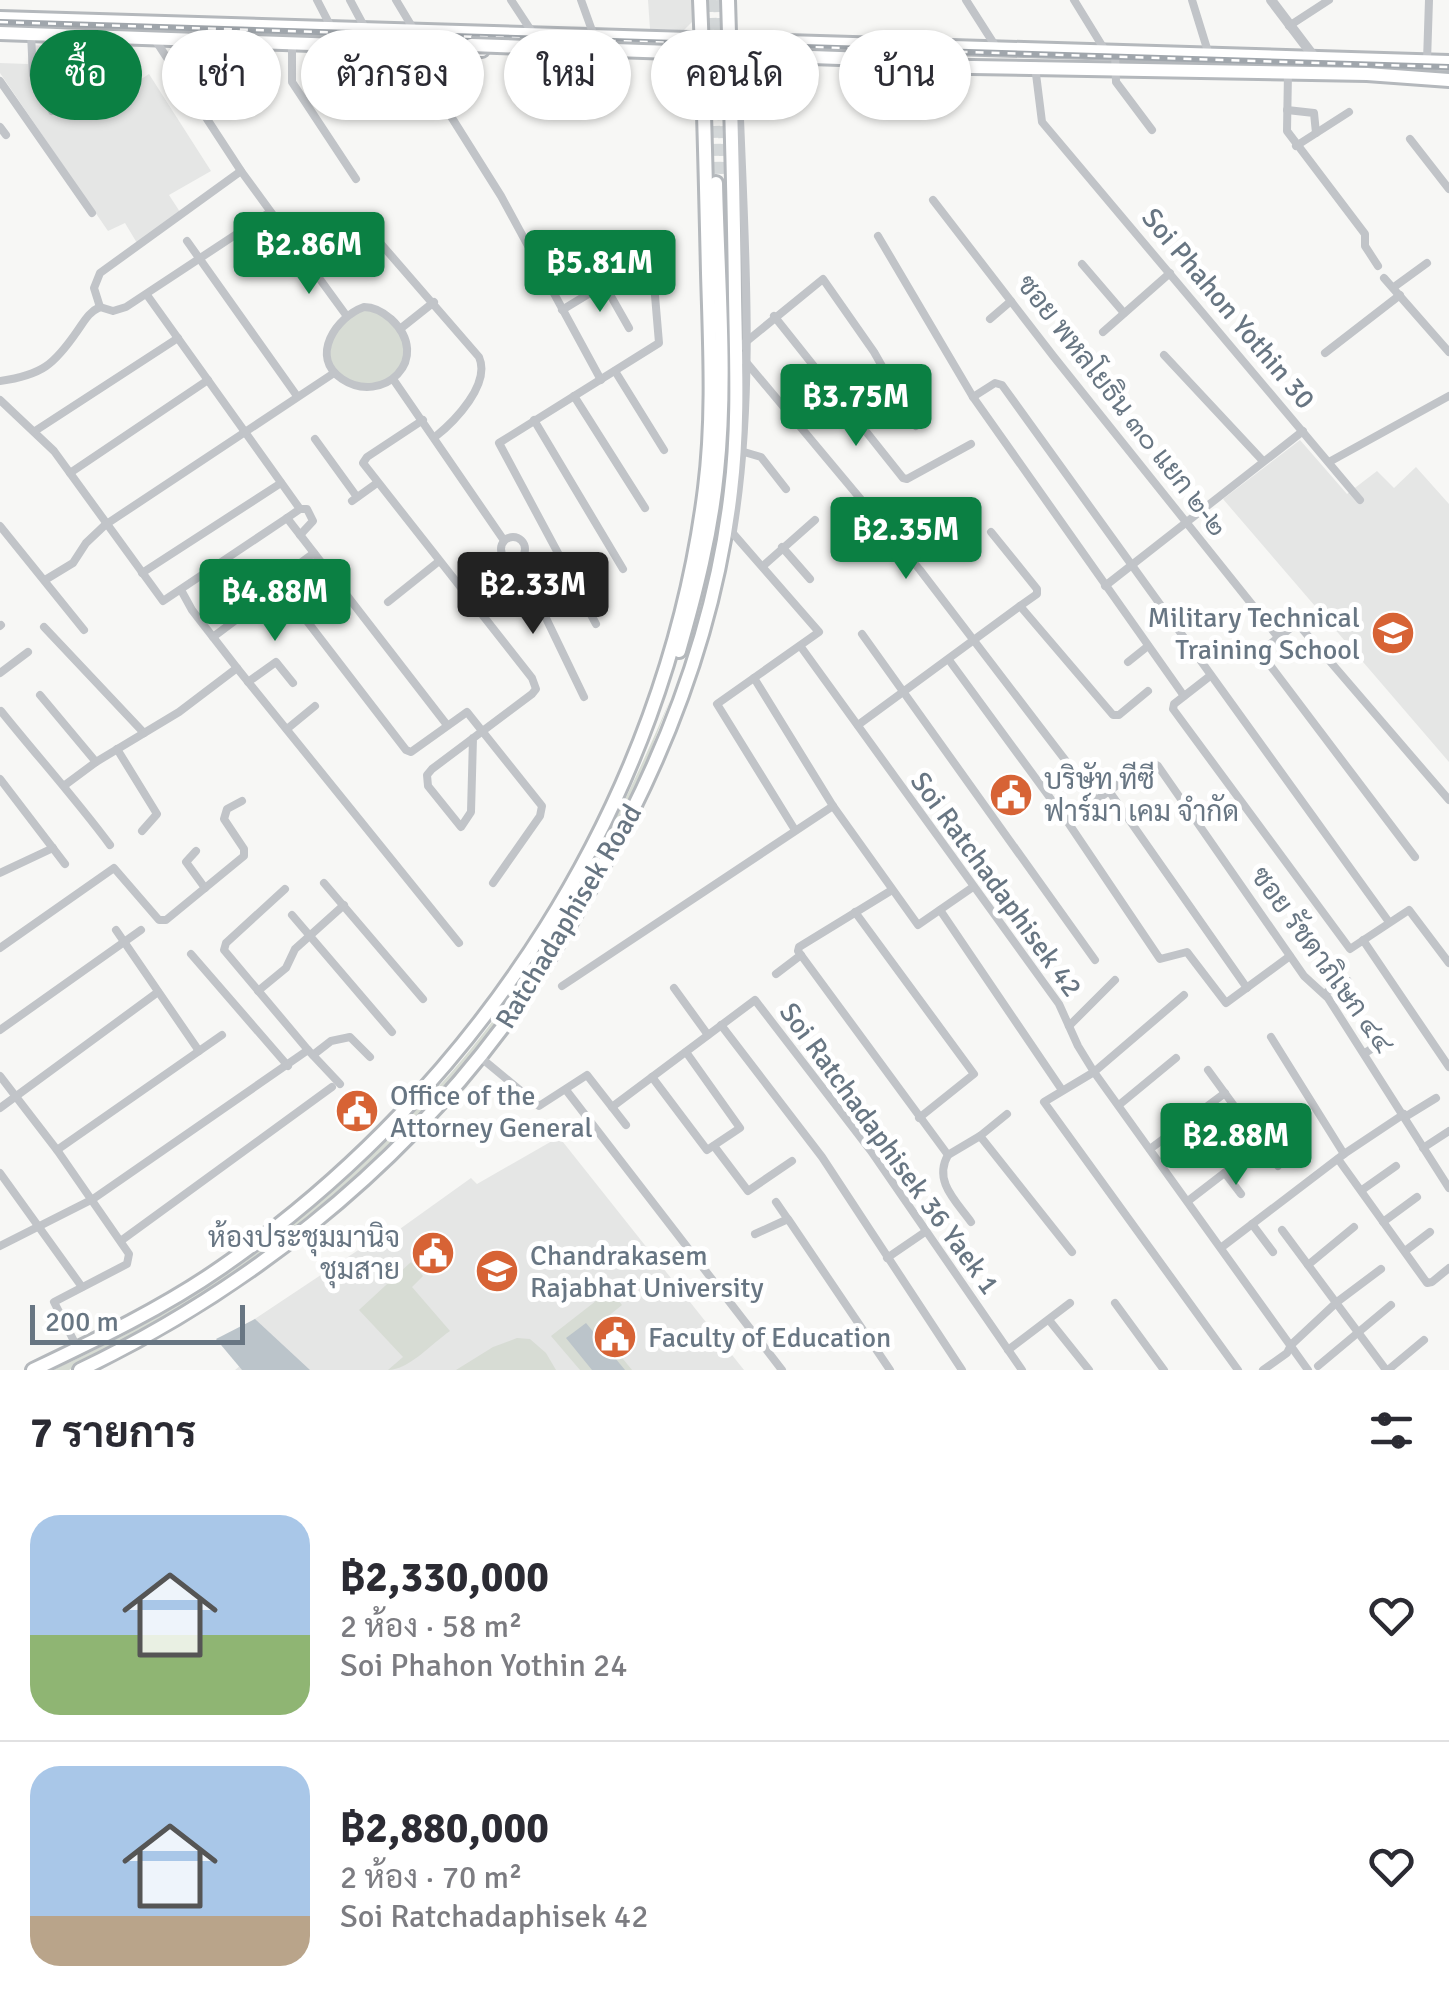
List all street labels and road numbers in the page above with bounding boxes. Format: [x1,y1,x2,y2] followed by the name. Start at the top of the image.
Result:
[1134,201,1322,416] street label: Soi Phahon Yothin 30
[1010,266,1237,543] street label: ซอย พหลโยธิน ๓๐ แยก ๒-๒
[903,765,1089,1004] street label: Soi Ratchadaphisek 42
[488,798,649,1035] street label: Ratchadaphisek Road
[1243,859,1403,1060] street label: ซอย รัชดาภิเษก ๔๔
[772,996,1006,1301] street label: Soi Ratchadaphisek 36 Yaek 1

